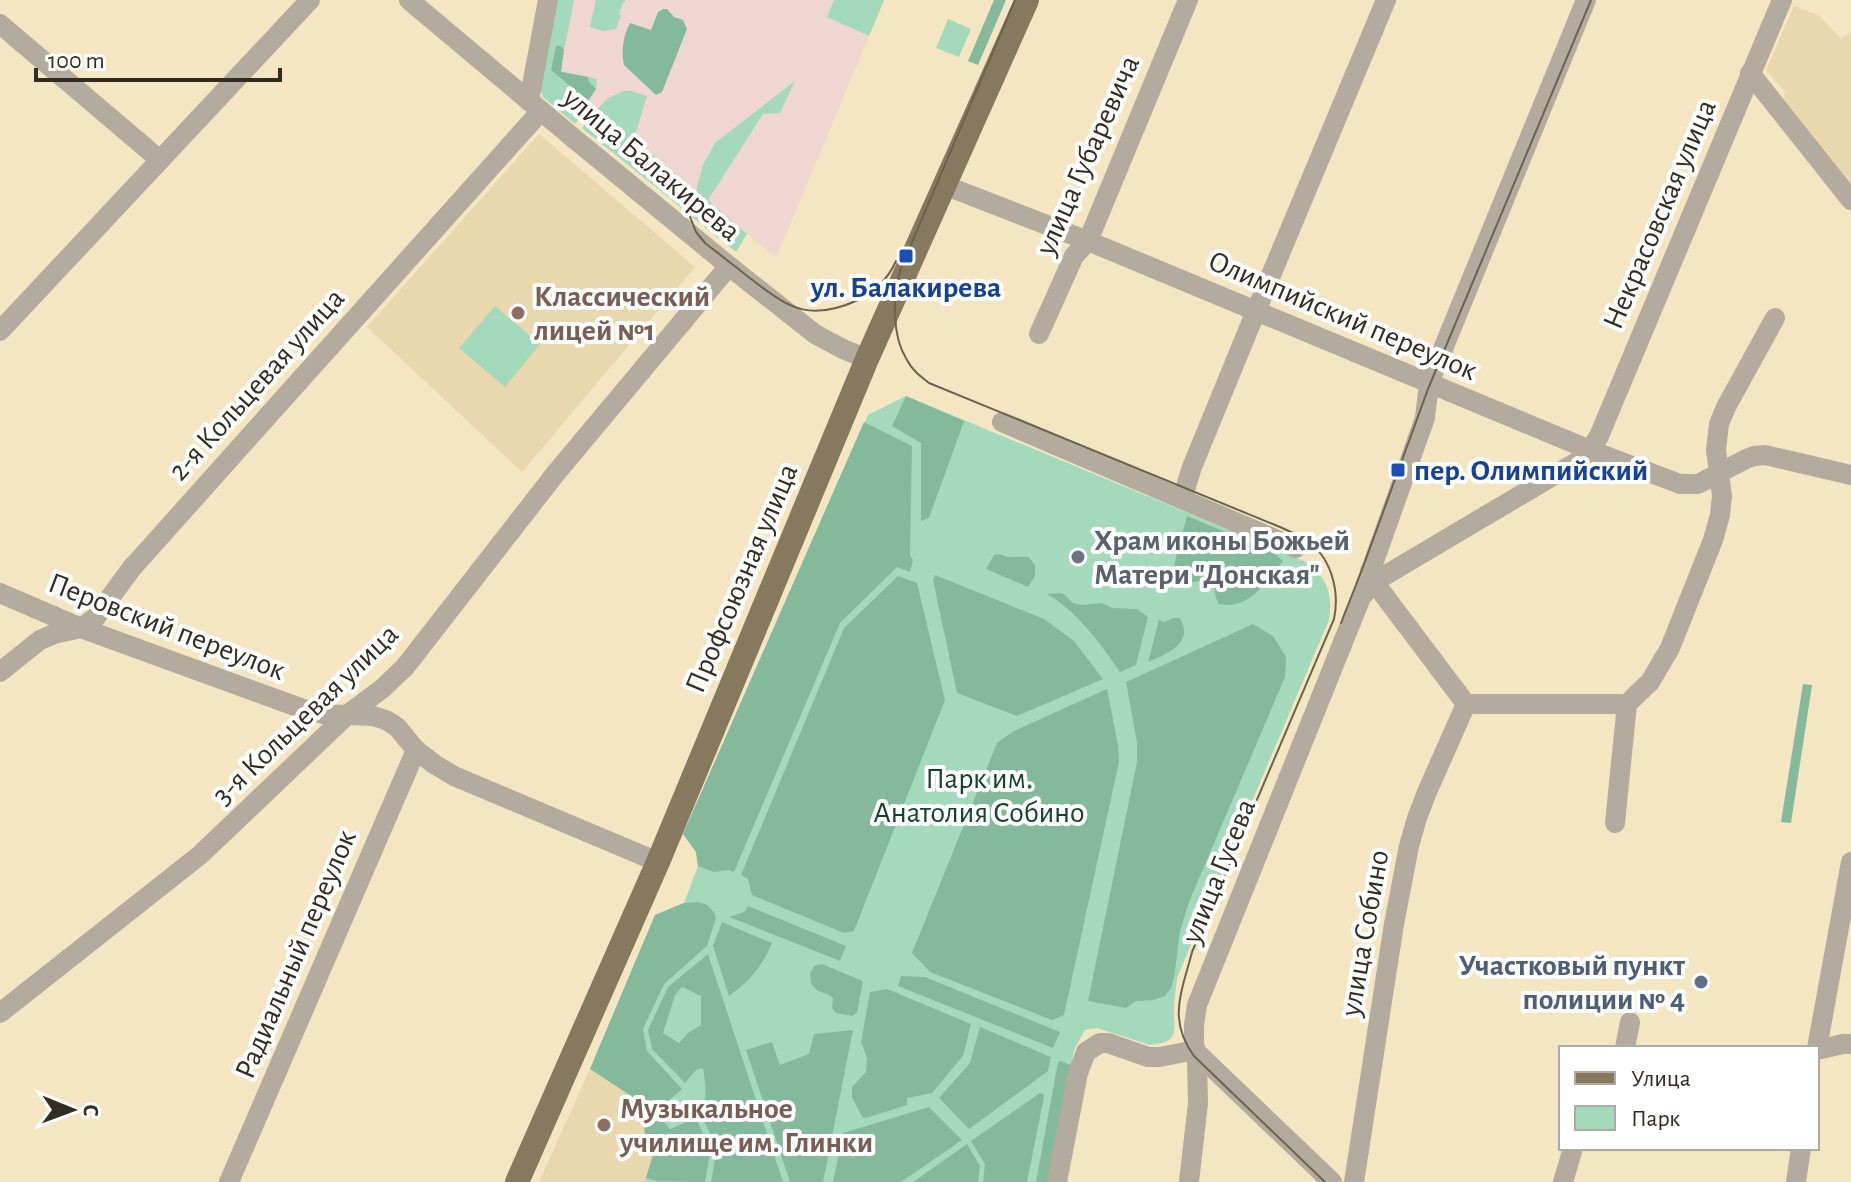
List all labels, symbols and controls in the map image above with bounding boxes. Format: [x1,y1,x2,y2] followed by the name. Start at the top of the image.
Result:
[36,32,280,82] scale bar
[48,49,105,73] text: 100 m
[1030,51,1145,260] street label: улица Губаревича
[556,82,746,247] street label: улица Балакирева
[1598,95,1722,334] street label: Некрасовская улица
[1204,246,1482,386] street label: Олимпийский переулок
[897,247,915,265] marker: ул. Балакирева
[810,273,1001,303] place label: ул. Балакирева
[534,282,710,346] place label: Классический лицей №1
[163,283,350,486] street label: 2-я Кольцевая улица
[509,304,527,322] marker: Классический лицей №1
[1414,456,1648,486] place label: пер. Олимпийский
[680,459,804,697] street label: Профсоюзная улица
[1389,461,1407,479] marker: пер. Олимпийский
[1094,526,1350,590] place label: Храм иконы Божьей Матери "Донская"
[1069,548,1087,566] marker: Храм иконы Божьей Матери "Донская"
[44,568,289,686] street label: Перовский переулок
[207,619,404,811] street label: 3-я Кольцевая улица
[873,764,1085,828] park label: Парк им. Анатолия Собино
[1176,795,1261,949] street label: улица Гусева
[230,825,362,1083] street label: Радиальный переулок
[1335,848,1394,1019] street label: улица Собино
[1459,951,1685,1015] place label: Участковый пункт полиции № 4
[1692,973,1710,991] marker: Участковый пункт полиции № 4
[1559,1046,1819,1150] legend
[1631,1067,1691,1091] text: Улица
[32,1070,112,1150] north arrow
[619,1094,873,1158] place label: Музыкальное училище им. Глинки
[80,1104,102,1117] text: С
[1631,1107,1680,1131] text: Парк
[595,1116,613,1134] marker: Музыкальное училище им. Глинки

